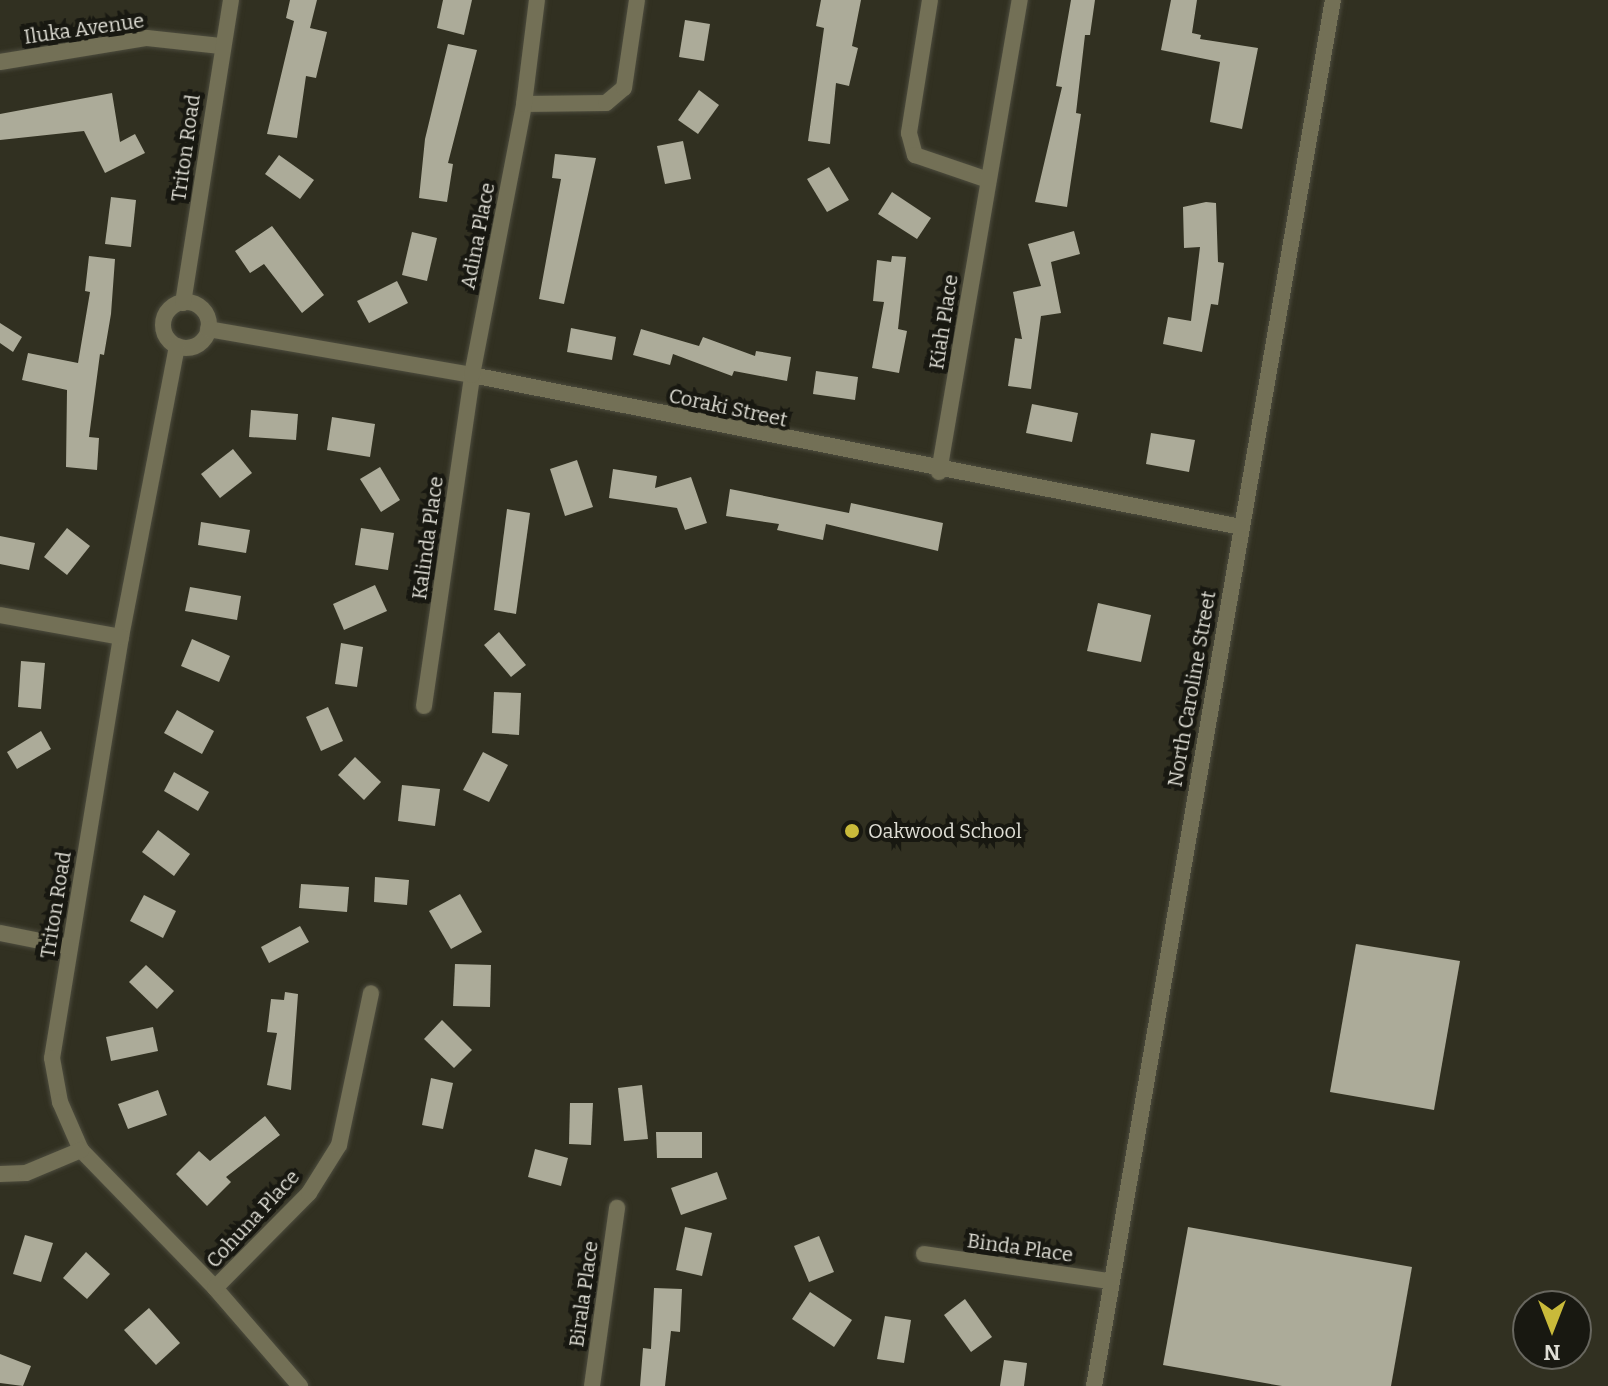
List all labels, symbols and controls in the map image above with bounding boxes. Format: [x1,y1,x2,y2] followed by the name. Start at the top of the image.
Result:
[22,9,146,49] street label: Iluka Avenue
[167,93,205,203] street label: Triton Road
[456,181,500,291] street label: Adina Place
[925,273,963,371] street label: Kiah Place
[667,384,789,432] street label: Coraki Street
[407,475,449,601] street label: Kalinda Place
[1163,589,1221,789] street label: North Caroline Street
[868,819,1022,843] place label: Oakwood School
[843,822,861,840] marker: Oakwood School
[36,850,76,960] street label: Triton Road
[202,1165,304,1273] street label: Cohuna Place
[966,1229,1074,1267] street label: Binda Place
[565,1239,603,1349] street label: Birala Place
[1512,1290,1592,1370] north arrow
[1544,1339,1561,1366] text: N

